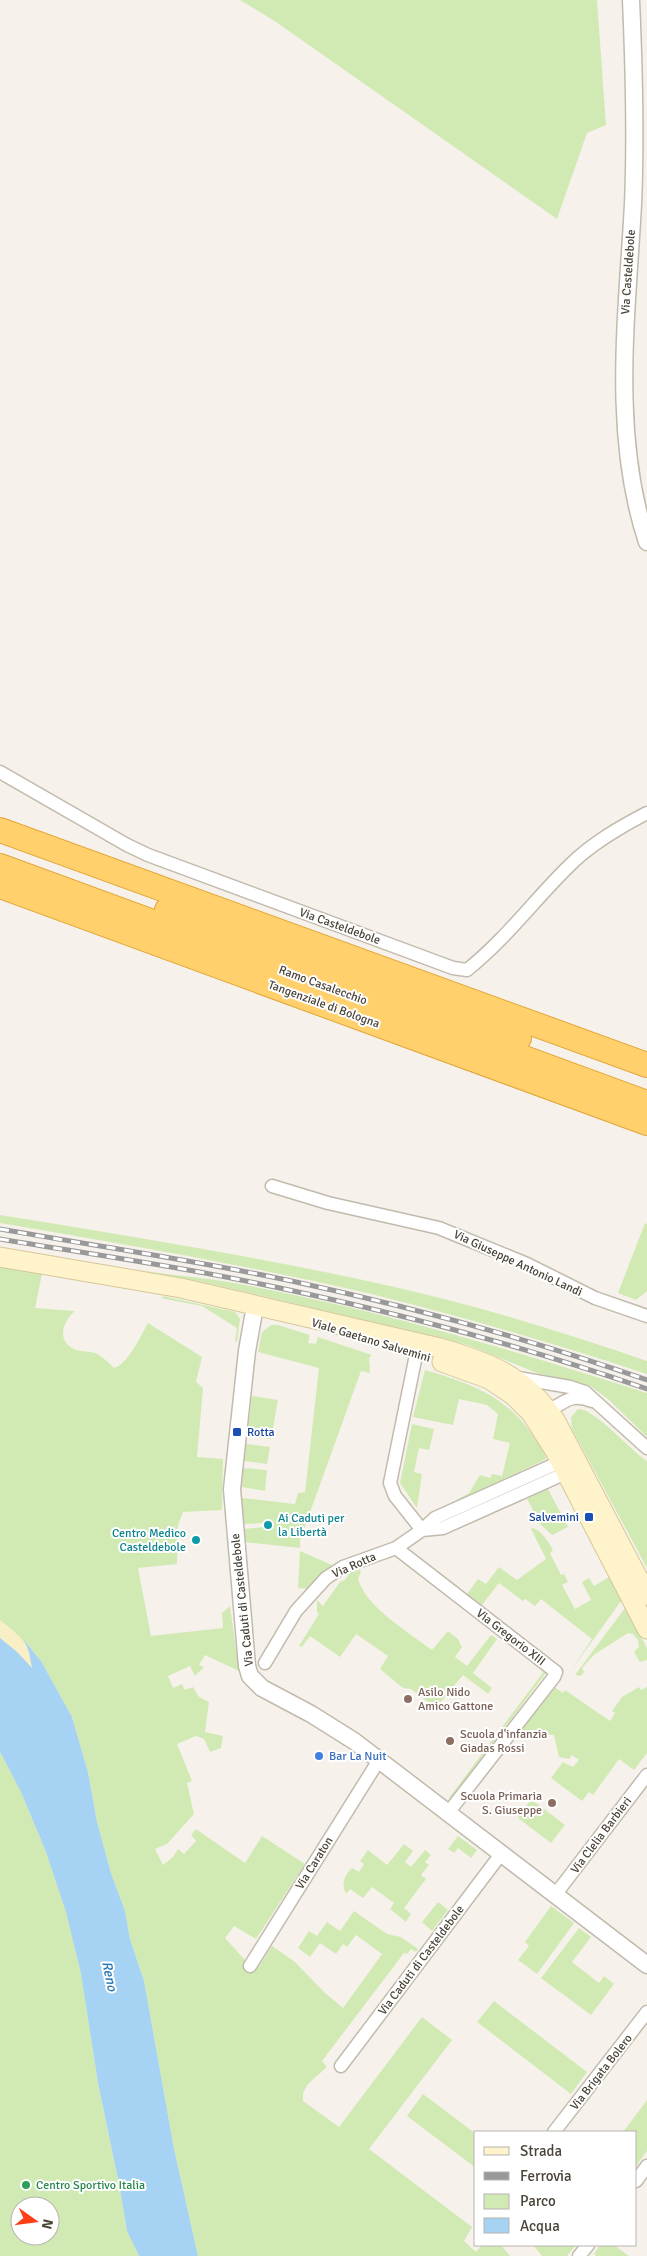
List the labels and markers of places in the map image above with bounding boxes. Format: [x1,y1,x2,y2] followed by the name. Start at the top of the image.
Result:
[247,1425,275,1440] place label: Rotta
[231,1426,243,1438] marker: Rotta
[529,1510,579,1525] place label: Salvemini
[278,1511,345,1540] place label: Ai Caduti per la Libertà
[583,1511,595,1523] marker: Salvemini
[262,1519,274,1531] marker: Ai Caduti per la Libertà
[112,1526,186,1555] place label: Centro Medico Casteldebole
[190,1534,202,1546] marker: Centro Medico Casteldebole
[418,1685,493,1714] place label: Asilo Nido Amico Gattone
[402,1693,414,1705] marker: Asilo Nido Amico Gattone
[460,1727,547,1756] place label: Scuola d'infanzia Giadas Rossi
[444,1735,456,1747] marker: Scuola d'infanzia Giadas Rossi
[329,1749,386,1764] place label: Bar La Nuit
[313,1750,325,1762] marker: Bar La Nuit
[461,1789,542,1818] place label: Scuola Primaria S. Giuseppe
[546,1797,558,1809] marker: Scuola Primaria S. Giuseppe
[36,2178,145,2193] place label: Centro Sportivo Italia
[20,2179,32,2191] marker: Centro Sportivo Italia

